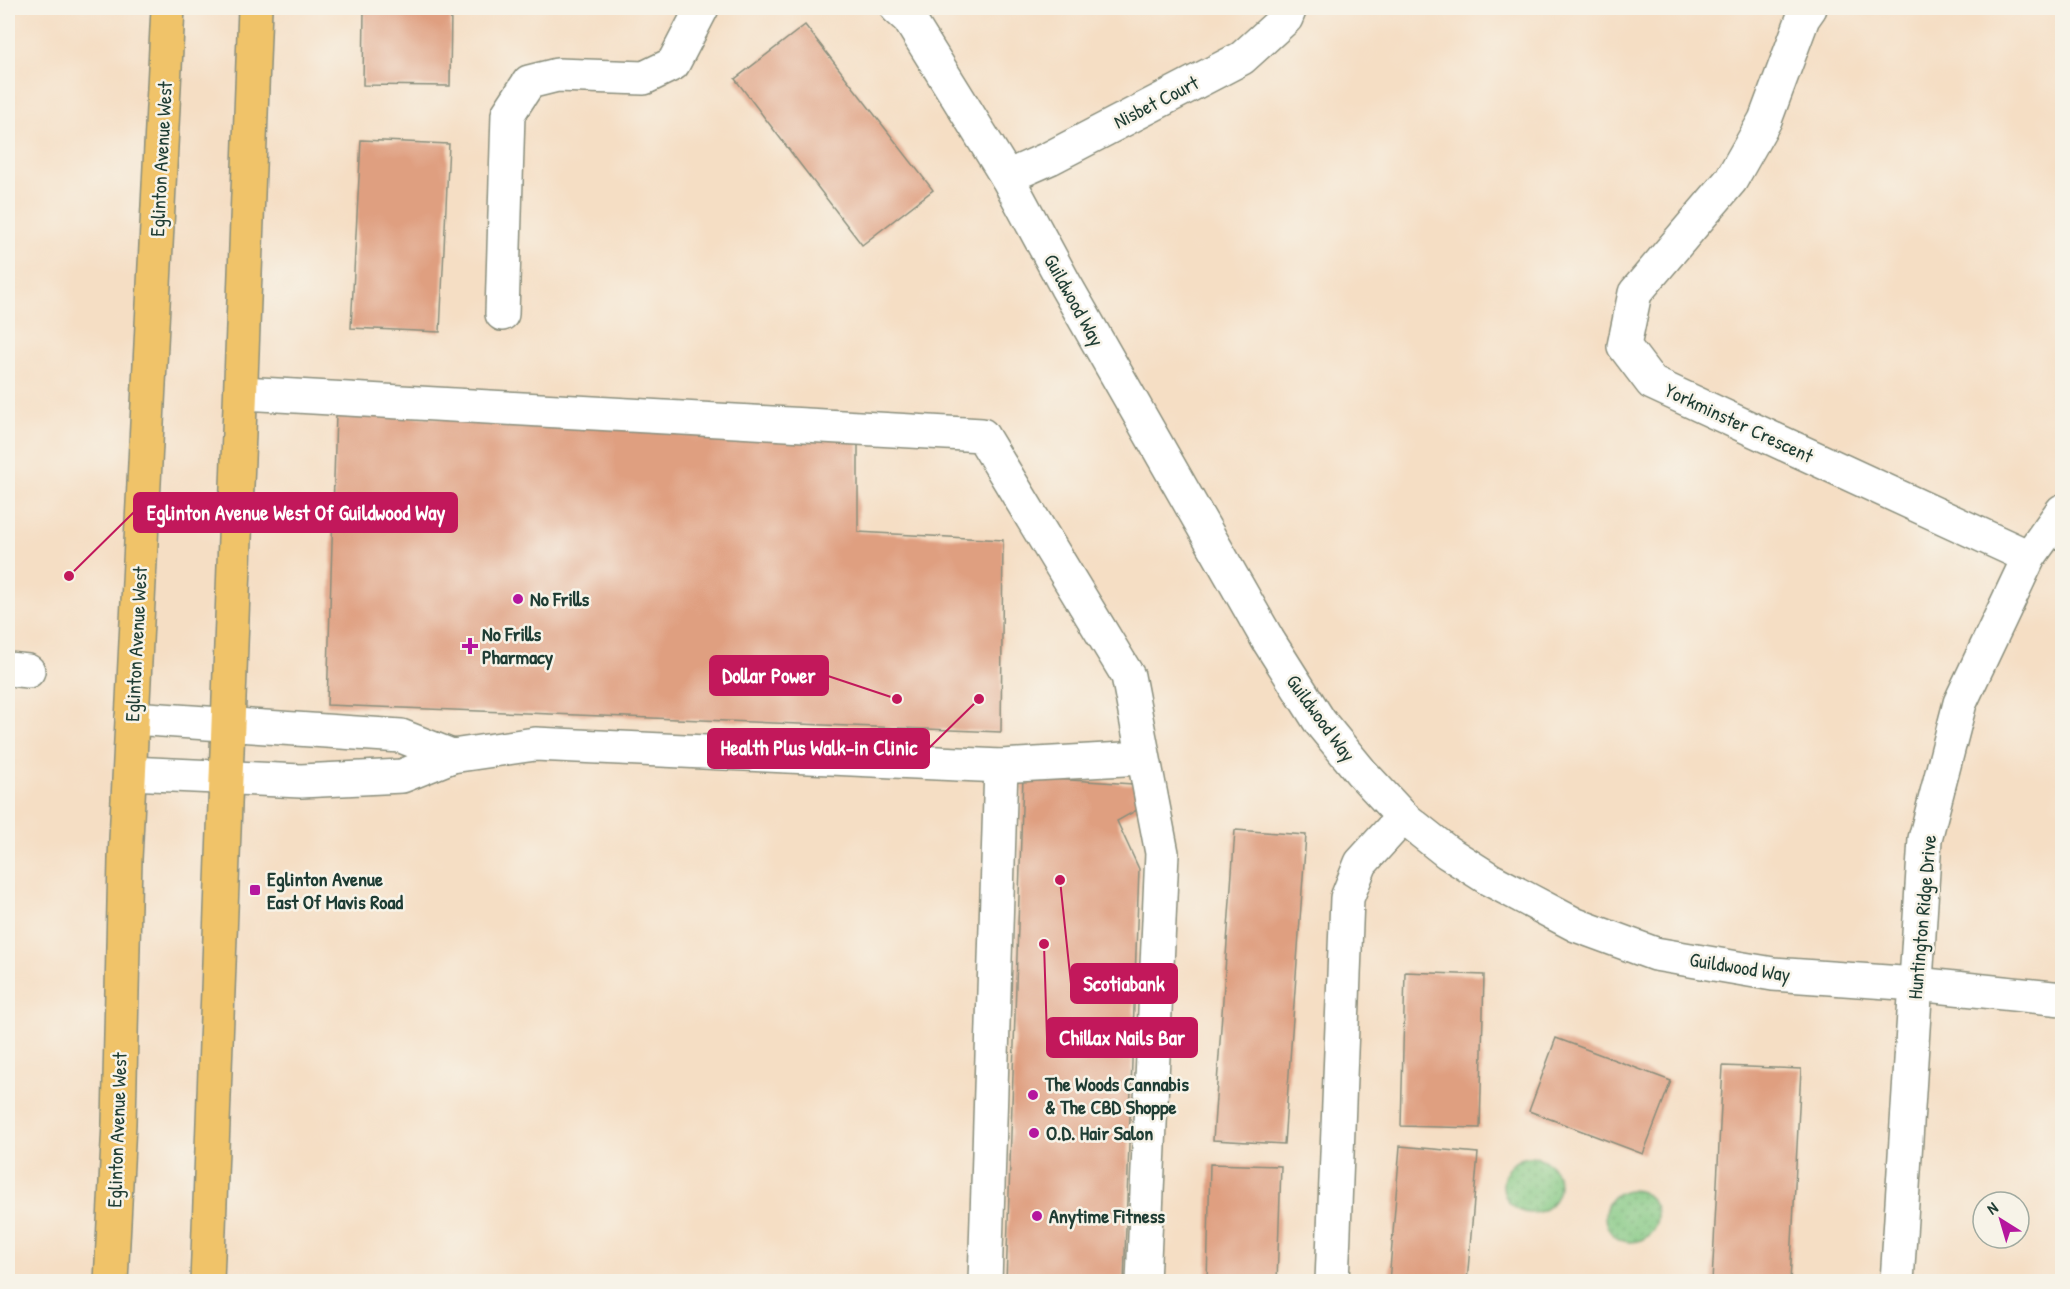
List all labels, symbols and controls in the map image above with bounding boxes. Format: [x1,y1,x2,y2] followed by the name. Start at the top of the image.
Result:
[1109,68,1204,134] street label: Nisbet Court
[143,80,178,237] street label: Eglinton Avenue West
[1038,249,1111,351] street label: Guildwood Way
[1661,376,1819,469] street label: Yorkminster Crescent
[134,493,457,532] callout: Eglinton Avenue West Of Guildwood Way
[147,498,445,528] text: Eglinton Avenue West Of Guildwood Way
[118,565,153,722] street label: Eglinton Avenue West
[530,585,590,612] place label: No Frills
[511,592,525,606] marker: No Frills
[482,620,554,671] place label: No Frills Pharmacy
[463,639,477,653] marker: No Frills Pharmacy
[710,656,828,695] callout: Dollar Power
[722,661,817,690] text: Dollar Power
[1281,669,1362,767] street label: Guildwood Way
[708,729,929,768] callout: Health Plus Walk-in Clinic
[720,733,918,762] text: Health Plus Walk-in Clinic
[1901,834,1942,1000] street label: Huntington Ridge Drive
[267,865,403,915] place label: Eglinton Avenue East Of Mavis Road
[248,883,262,897] marker: Eglinton Avenue East Of Mavis Road
[1688,945,1792,988] street label: Guildwood Way
[1071,964,1177,1003] callout: Scotiabank
[1083,969,1165,998] text: Scotiabank
[1047,1018,1197,1057] callout: Chillax Nails Bar
[1059,1023,1186,1052] text: Chillax Nails Bar
[100,1051,133,1208] street label: Eglinton Avenue West
[1044,1070,1189,1121] place label: The Woods Cannabis & The CBD Shoppe
[1026,1088,1040,1102] marker: The Woods Cannabis & The CBD Shoppe
[1046,1119,1153,1146] place label: O.D. Hair Salon
[1027,1126,1041,1140] marker: O.D. Hair Salon
[1971,1190,2031,1250] north arrow
[1982,1196,2002,1219] text: N
[1049,1202,1165,1230] place label: Anytime Fitness
[1030,1209,1044,1223] marker: Anytime Fitness

